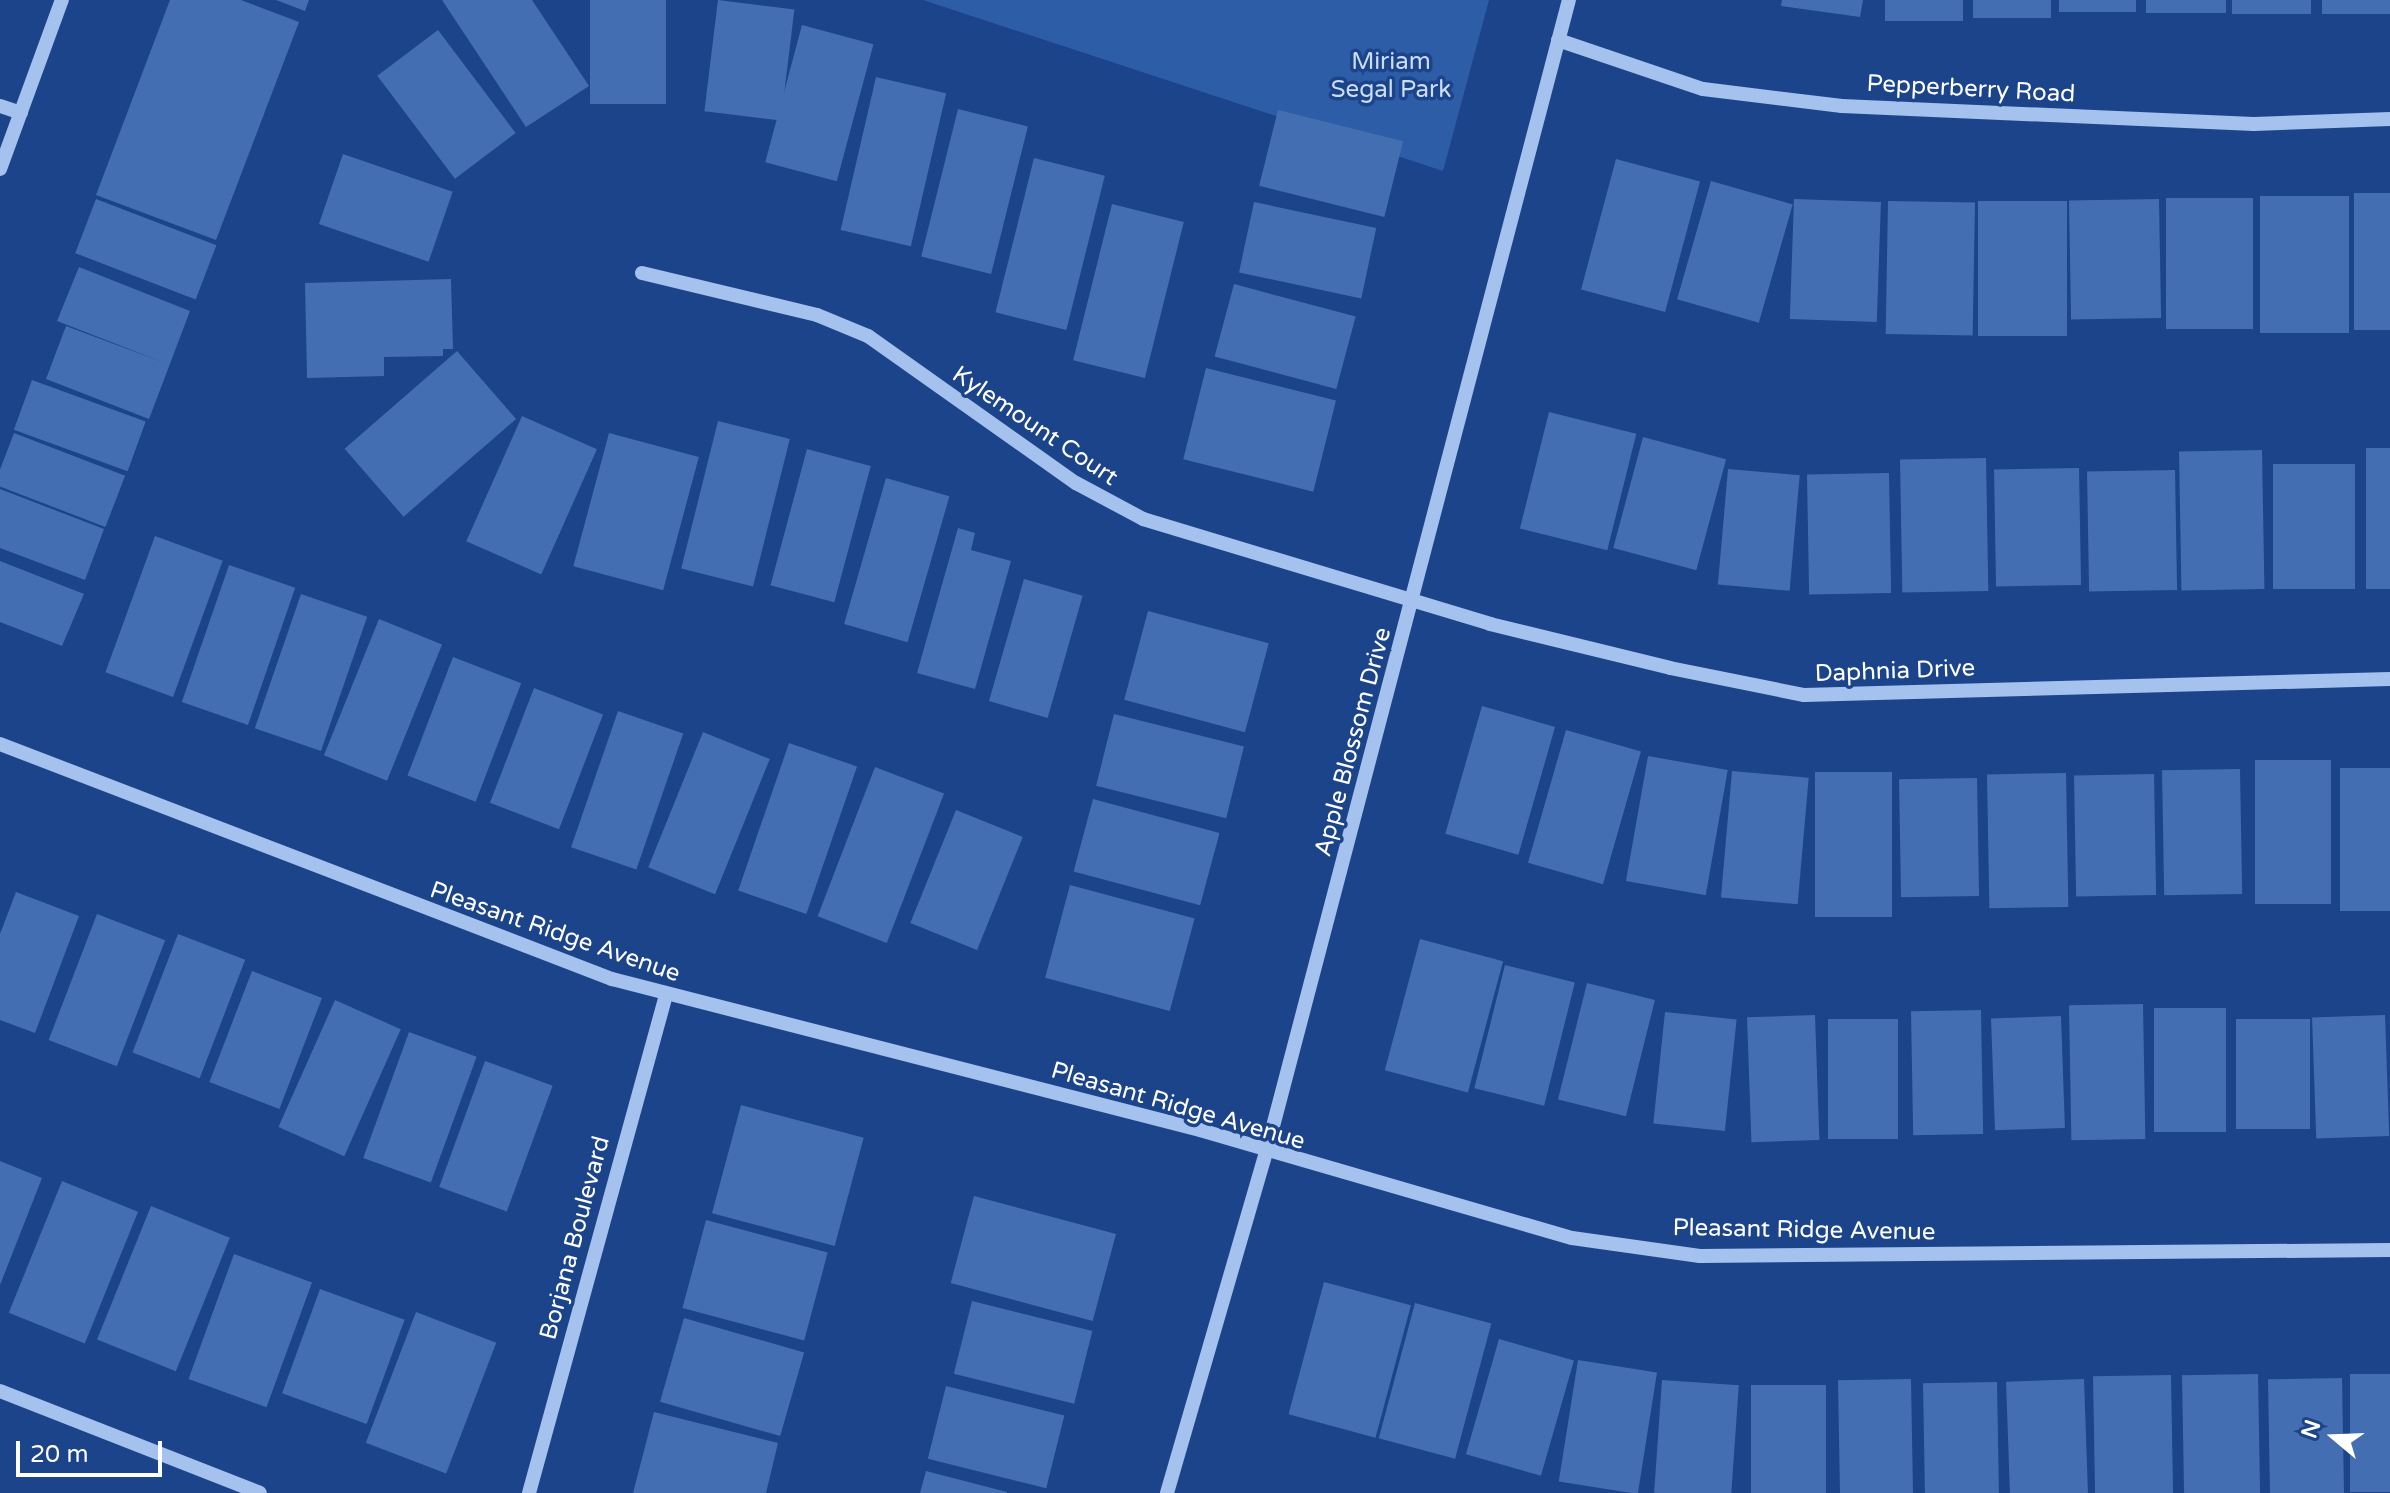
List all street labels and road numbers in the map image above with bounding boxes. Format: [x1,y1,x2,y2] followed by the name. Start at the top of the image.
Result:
[1866,69,2076,109] street label: Pepperberry Road
[947,360,1123,492] street label: Kylemount Court
[1309,624,1397,860] street label: Apple Blossom Drive
[1814,654,1976,688] street label: Daphnia Drive
[426,876,684,988] street label: Pleasant Ridge Avenue
[1048,1056,1308,1156] street label: Pleasant Ridge Avenue
[534,1133,616,1343] street label: Borjana Boulevard
[1672,1213,1936,1247] street label: Pleasant Ridge Avenue

